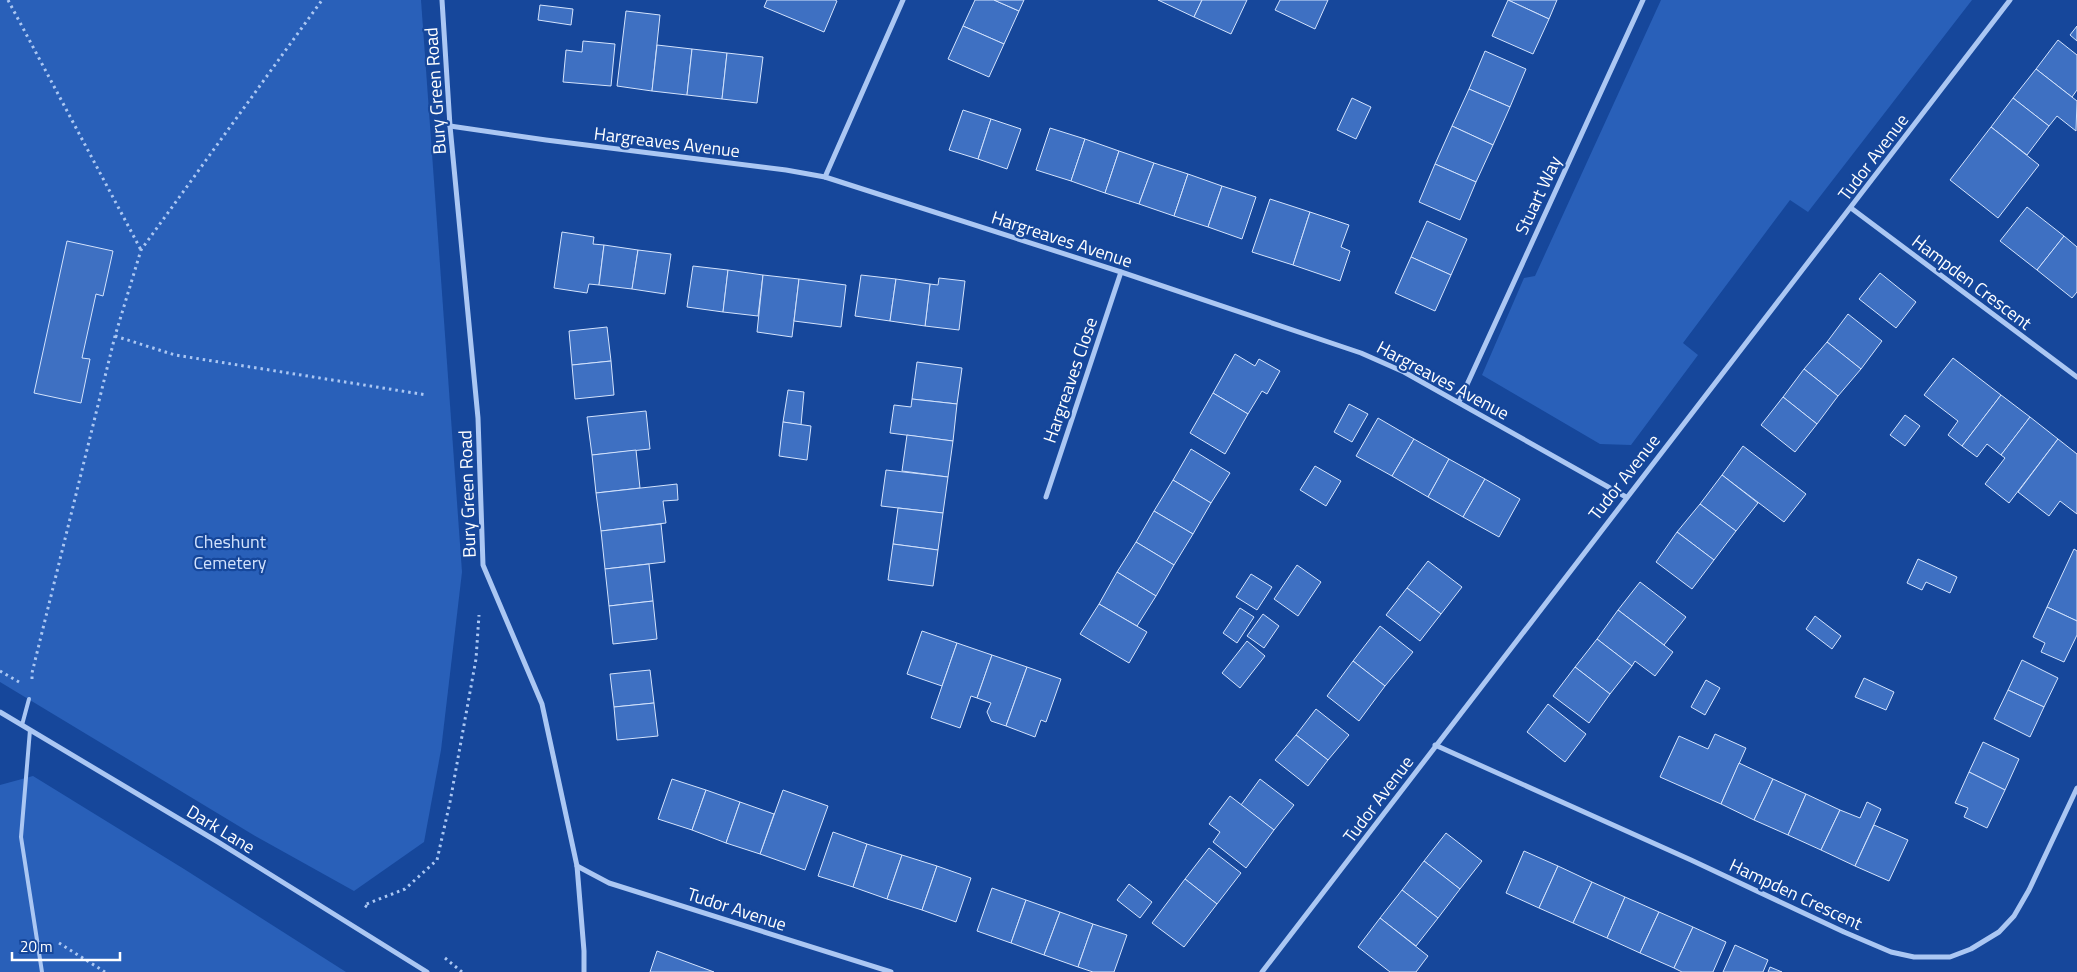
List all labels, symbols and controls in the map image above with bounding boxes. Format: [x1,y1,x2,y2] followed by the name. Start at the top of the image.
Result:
[417,26,453,156] street label: Bury Green Road
[1831,108,1915,206] street label: Tudor Avenue
[592,120,742,164] street label: Hargreaves Avenue
[1508,151,1568,239] street label: Stuart Way
[988,203,1136,275] street label: Hargreaves Avenue
[1906,228,2038,336] street label: Hampden Crescent
[1036,313,1104,447] street label: Hargreaves Close
[1372,334,1514,426] street label: Hargreaves Avenue
[1582,428,1666,526] street label: Tudor Avenue
[451,430,483,558] street label: Bury Green Road
[193,528,267,576] park label: Cheshunt Cemetery
[1336,750,1420,848] street label: Tudor Avenue
[182,798,260,860] street label: Dark Lane
[1725,851,1868,937] street label: Hampden Crescent
[684,880,790,938] street label: Tudor Avenue
[12,930,120,962] scale bar
[20,935,53,958] text: 20 m

